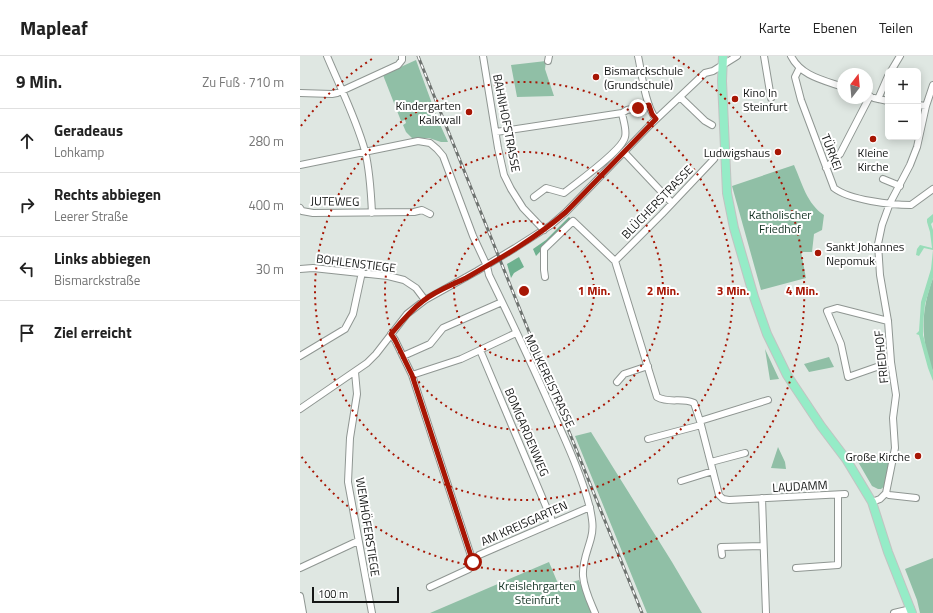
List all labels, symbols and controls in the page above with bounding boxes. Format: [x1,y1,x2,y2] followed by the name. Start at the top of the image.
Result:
[20,13,88,42] text: Mapleaf
[759,17,791,38] text: Karte
[813,17,857,38] text: Ebenen
[879,17,913,38] text: Teilen
[604,61,683,94] place label: Bismarckschule (Grundschule)
[837,68,873,104] north arrow
[885,68,921,140] map controls
[885,68,921,104] button: +
[16,69,62,95] text: 9 Min.
[202,72,284,92] text: Zu Fuß · 710 m
[488,72,526,174] street label: BAHNHOFSTRASSE
[591,72,601,82] marker: Bismarckschule (Grundschule)
[743,83,788,116] place label: Kino In Steinfurt
[730,94,740,104] marker: Kino In Steinfurt
[396,96,461,129] place label: Kindergarten Kalkwall
[629,99,647,117] route end
[885,104,921,140] button: −
[464,107,474,117] marker: Kindergarten Kalkwall
[54,119,123,142] text: Geradeaus
[16,130,38,152] icon: ahead
[248,131,284,151] text: 280 m
[816,131,848,173] street label: TÜRKEI
[868,134,878,144] marker: Kleine Kirche
[54,142,104,162] text: Lohkamp
[704,143,770,162] place label: Ludwigshaus
[857,143,889,176] place label: Kleine Kirche
[773,147,783,157] marker: Ludwigshaus
[617,161,697,243] street label: BLÜCHERSTRASSE
[54,183,161,206] text: Rechts abbiegen
[310,191,360,211] street label: JUTEWEG
[16,194,38,216] icon: right
[248,195,284,215] text: 400 m
[749,205,811,238] park label: Katholischer Friedhof
[54,206,128,226] text: Leerer Straße
[826,237,905,270] place label: Sankt Johannes Nepomuk
[54,247,151,270] text: Links abbiegen
[813,248,823,258] marker: Sankt Johannes Nepomuk
[315,249,397,277] street label: BOHLENSTIEGE
[16,258,38,280] icon: left
[256,259,284,279] text: 30 m
[54,270,140,290] text: Bismarckstraße
[578,281,610,300] text: 1 Min.
[647,281,679,300] text: 2 Min.
[717,281,749,300] text: 3 Min.
[786,281,818,300] text: 4 Min.
[517,284,531,298] centre of rings
[54,321,132,344] text: Ziel erreicht
[16,322,38,344] icon: arrive
[869,329,893,385] street label: FRIEDHOF
[520,331,580,431] street label: MOLKEREISTRASSE
[500,385,554,479] street label: BOMGARDENWEG
[845,447,910,466] place label: Große Kirche
[913,451,923,461] marker: Große Kirche
[772,475,828,497] street label: LAUDAMM
[351,476,385,578] street label: WEMHÖFERSTIEGE
[478,495,570,551] street label: AM KREISGARTEN
[464,553,482,571] route start
[498,576,576,609] park label: Kreislehrgarten Steinfurt
[312,585,399,604] scale bar
[318,586,348,602] text: 100 m

